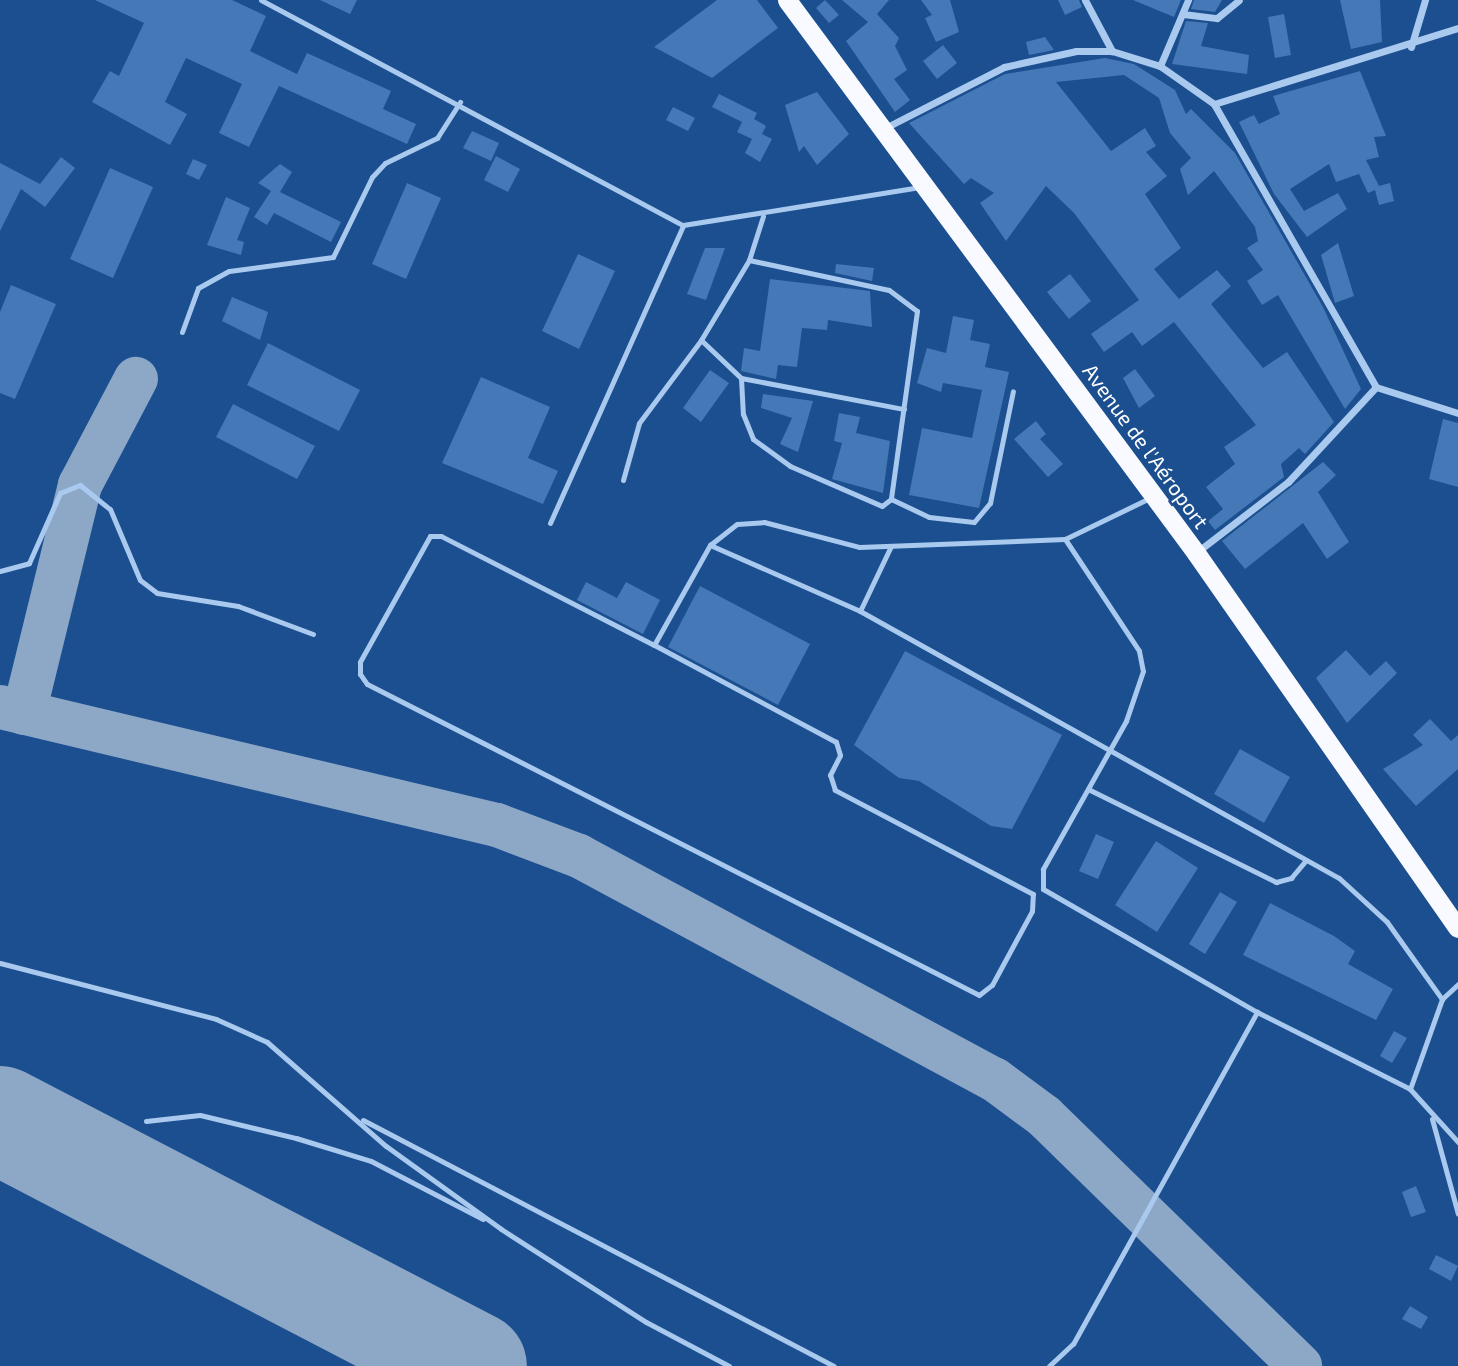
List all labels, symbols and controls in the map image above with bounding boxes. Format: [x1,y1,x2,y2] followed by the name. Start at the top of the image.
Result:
[1078,359,1214,533] street label: Avenue de l'Aéroport

